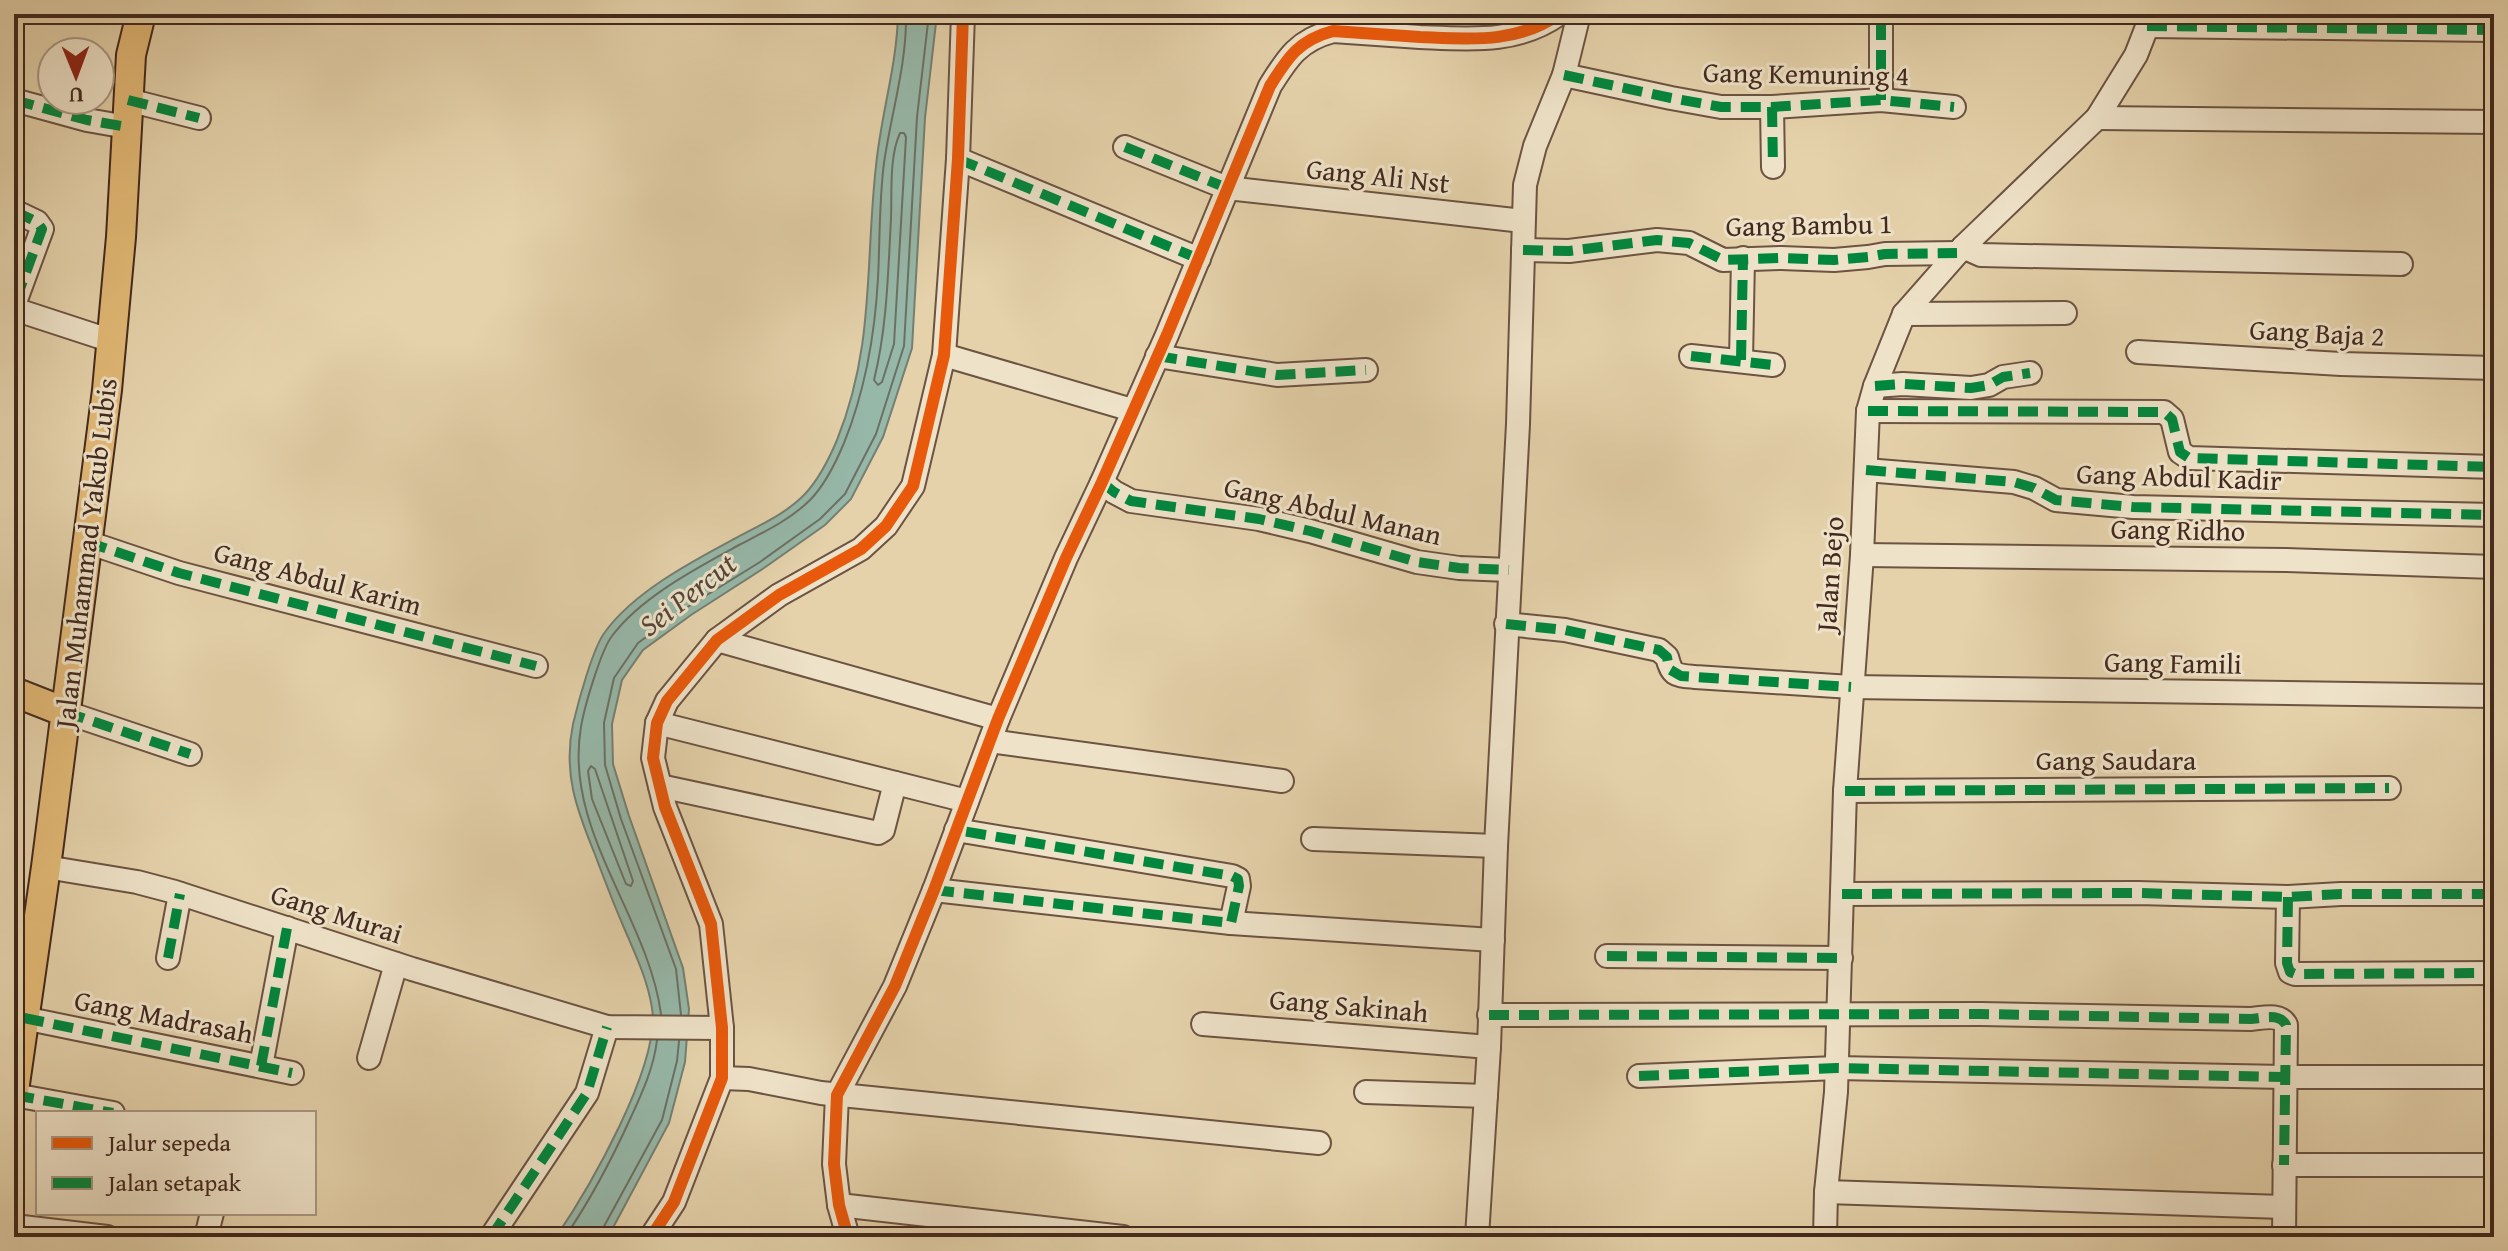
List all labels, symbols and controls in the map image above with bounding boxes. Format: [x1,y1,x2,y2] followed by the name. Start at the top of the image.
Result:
[36,36,116,116] north arrow
[1703,51,1909,95] street label: Gang Kemuning 4
[68,80,84,112] text: U
[1304,147,1452,203] street label: Gang Ali Nst
[1725,202,1893,246] street label: Gang Bambu 1
[2248,308,2386,356] street label: Gang Baja 2
[43,375,127,734] street label: Jalan Muhammad Yakub Lubis
[2076,452,2283,500] street label: Gang Abdul Kadir
[1220,465,1446,555] street label: Gang Abdul Manan
[2110,507,2246,551] street label: Gang Ridho
[1804,515,1853,636] street label: Jalan Bejo
[210,531,426,625] street label: Gang Abdul Karim
[629,541,746,646] water label: Sei Percut
[2104,640,2242,684] street label: Gang Famili
[2036,739,2197,780] street label: Gang Saudara
[266,872,408,954] street label: Gang Murai
[1268,978,1430,1032] street label: Gang Sakinah
[71,979,257,1053] street label: Gang Madrasah
[36,1111,316,1215] legend
[105,1125,232,1160] text: Jalur sepeda
[105,1165,242,1200] text: Jalan setapak

